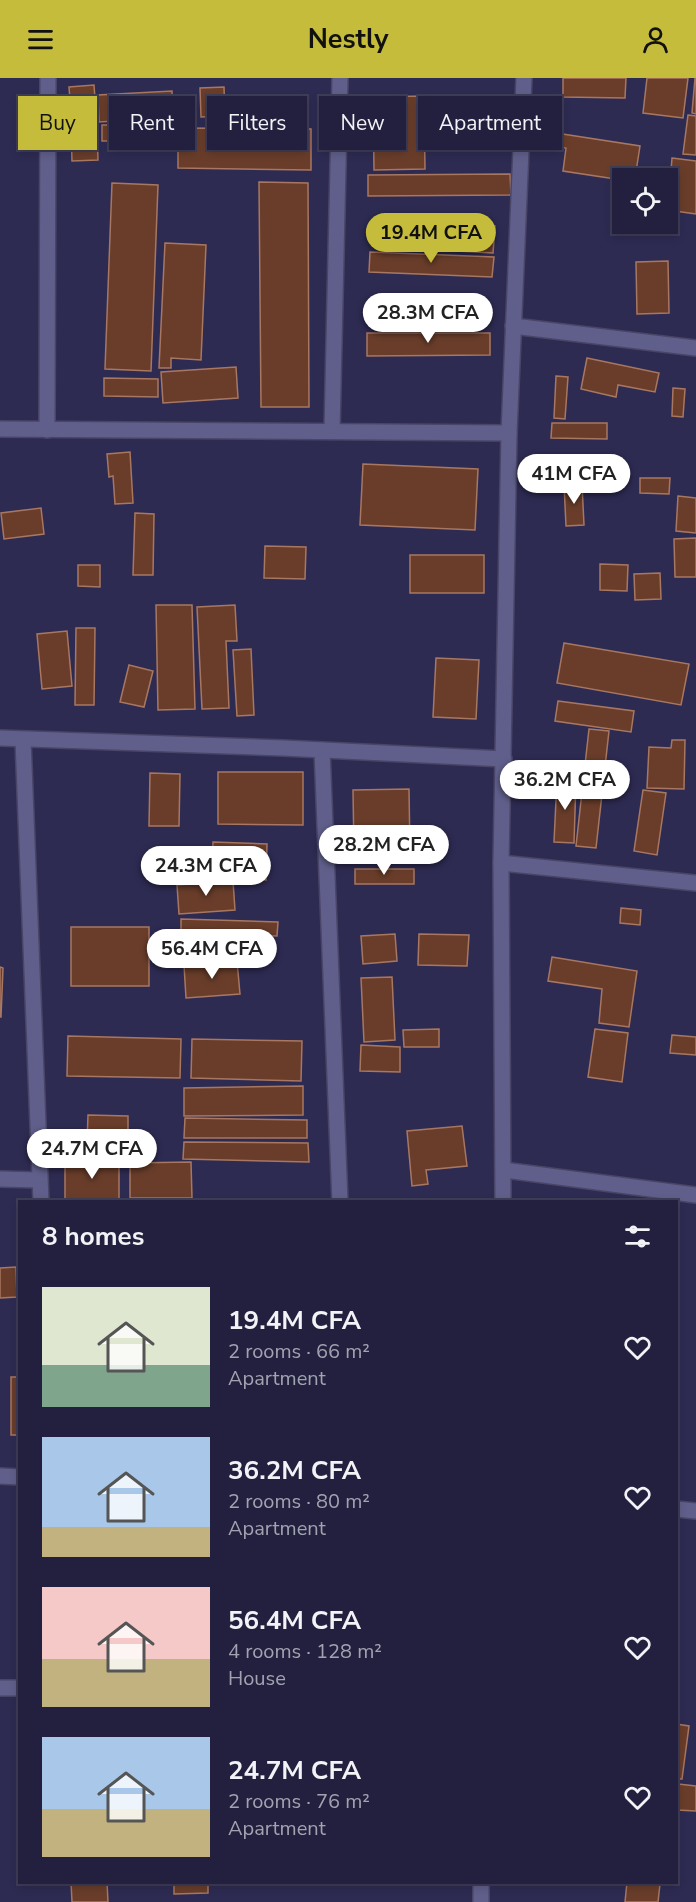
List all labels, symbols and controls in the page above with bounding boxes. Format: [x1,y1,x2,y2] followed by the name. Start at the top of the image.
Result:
[308,21,388,58] text: Nestly
[24,23,57,56] icon: menu
[639,23,672,56] icon: person
[18,96,97,150] chip: Buy
[109,96,195,150] chip: Rent
[207,96,307,150] chip: Filters
[319,96,406,150] chip: New
[418,96,562,150] chip: Apartment
[612,168,678,234] map controls
[612,168,678,234] button: locate
[362,213,500,264] pin: 19.4M CFA
[380,219,482,246] text: 19.4M CFA
[359,293,497,344] pin: 28.3M CFA
[377,299,479,326] text: 28.3M CFA
[519,454,629,505] pin: 41M CFA
[531,460,617,487] text: 41M CFA
[496,760,634,811] pin: 36.2M CFA
[514,766,616,793] text: 36.2M CFA
[315,825,453,876] pin: 28.2M CFA
[333,831,435,858] text: 28.2M CFA
[137,846,275,897] pin: 24.3M CFA
[155,852,257,879] text: 24.3M CFA
[143,929,281,980] pin: 56.4M CFA
[161,935,263,962] text: 56.4M CFA
[23,1129,161,1180] pin: 24.7M CFA
[41,1135,143,1162] text: 24.7M CFA
[42,1219,144,1254] text: 8 homes
[621,1220,654,1253] icon: filters
[228,1303,361,1338] text: 19.4M CFA
[90,1311,162,1383] icon: home
[621,1331,654,1364] icon: heart
[228,1338,370,1365] text: 2 rooms · 66 m²
[228,1365,326,1392] text: Apartment
[228,1453,361,1488] text: 36.2M CFA
[90,1461,162,1533] icon: home
[621,1481,654,1514] icon: heart
[228,1488,370,1515] text: 2 rooms · 80 m²
[228,1515,326,1542] text: Apartment
[228,1603,361,1638] text: 56.4M CFA
[90,1611,162,1683] icon: home
[621,1631,654,1664] icon: heart
[228,1638,382,1665] text: 4 rooms · 128 m²
[228,1665,286,1692] text: House
[228,1753,361,1788] text: 24.7M CFA
[90,1761,162,1833] icon: home
[621,1781,654,1814] icon: heart
[228,1788,370,1815] text: 2 rooms · 76 m²
[228,1815,326,1842] text: Apartment

